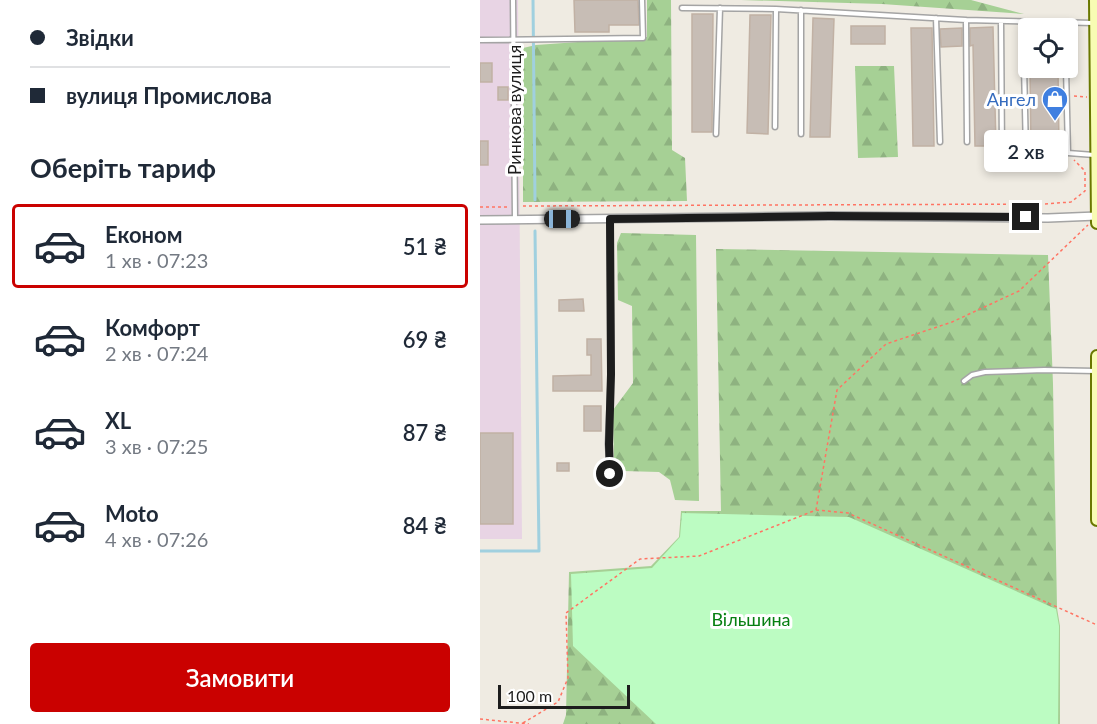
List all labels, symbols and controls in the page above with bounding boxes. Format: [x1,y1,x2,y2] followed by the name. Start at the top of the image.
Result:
[1018,18,1078,78] map controls
[1018,18,1078,78] button: locate
[66,24,134,51] text: Звідки
[503,45,525,175] street label: Ринкова вулиця
[66,82,272,109] text: вулиця Промислова
[1040,84,1070,122] shop icon: Ангел
[987,88,1036,110] place label: Ангел
[984,130,1068,172] callout: 2 хв
[1008,139,1044,163] text: 2 хв
[30,151,216,184] text: Оберіть тариф
[1012,203,1039,230] route end
[544,210,580,228] car
[33,219,87,273] icon: car
[105,221,183,248] text: Економ
[403,233,447,260] text: 51 ₴
[105,248,208,272] text: 1 хв · 07:23
[33,312,87,366] icon: car
[105,314,200,341] text: Комфорт
[403,326,447,353] text: 69 ₴
[105,341,208,365] text: 2 хв · 07:24
[33,405,87,459] icon: car
[105,407,131,434] text: XL
[403,419,447,446] text: 87 ₴
[105,434,208,458] text: 3 хв · 07:25
[596,460,623,487] route start
[33,498,87,552] icon: car
[105,500,159,527] text: Moto
[403,512,447,539] text: 84 ₴
[105,527,208,551] text: 4 хв · 07:26
[711,608,791,630] park label: Вільшина
[30,643,450,712] button: Замовити
[498,682,630,710] scale bar
[507,686,552,705] text: 100 m

